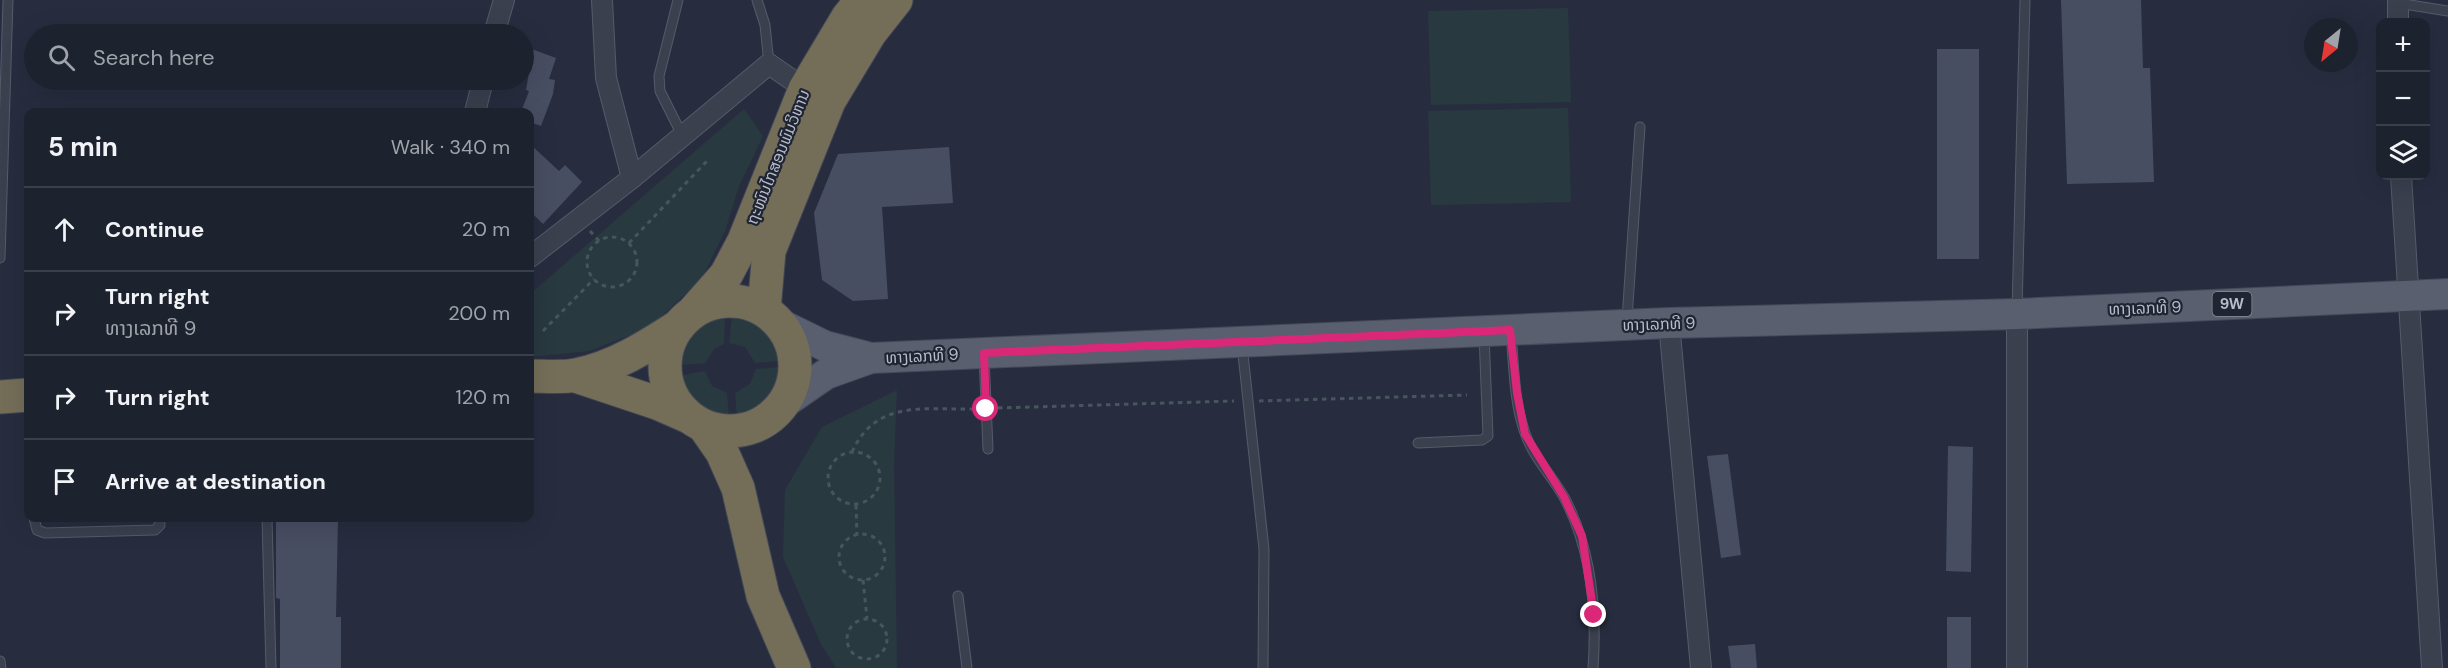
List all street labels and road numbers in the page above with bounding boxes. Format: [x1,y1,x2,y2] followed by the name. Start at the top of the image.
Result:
[741,86,815,228] street label: ຖະໜົນໄກສອນພົມວິຫານ
[2212,292,2252,316] road number: 9W
[2108,296,2182,320] street label: ທາງເລກທີ 9
[1622,312,1696,336] street label: ທາງເລກທີ 9
[885,344,959,368] street label: ທາງເລກທີ 9

